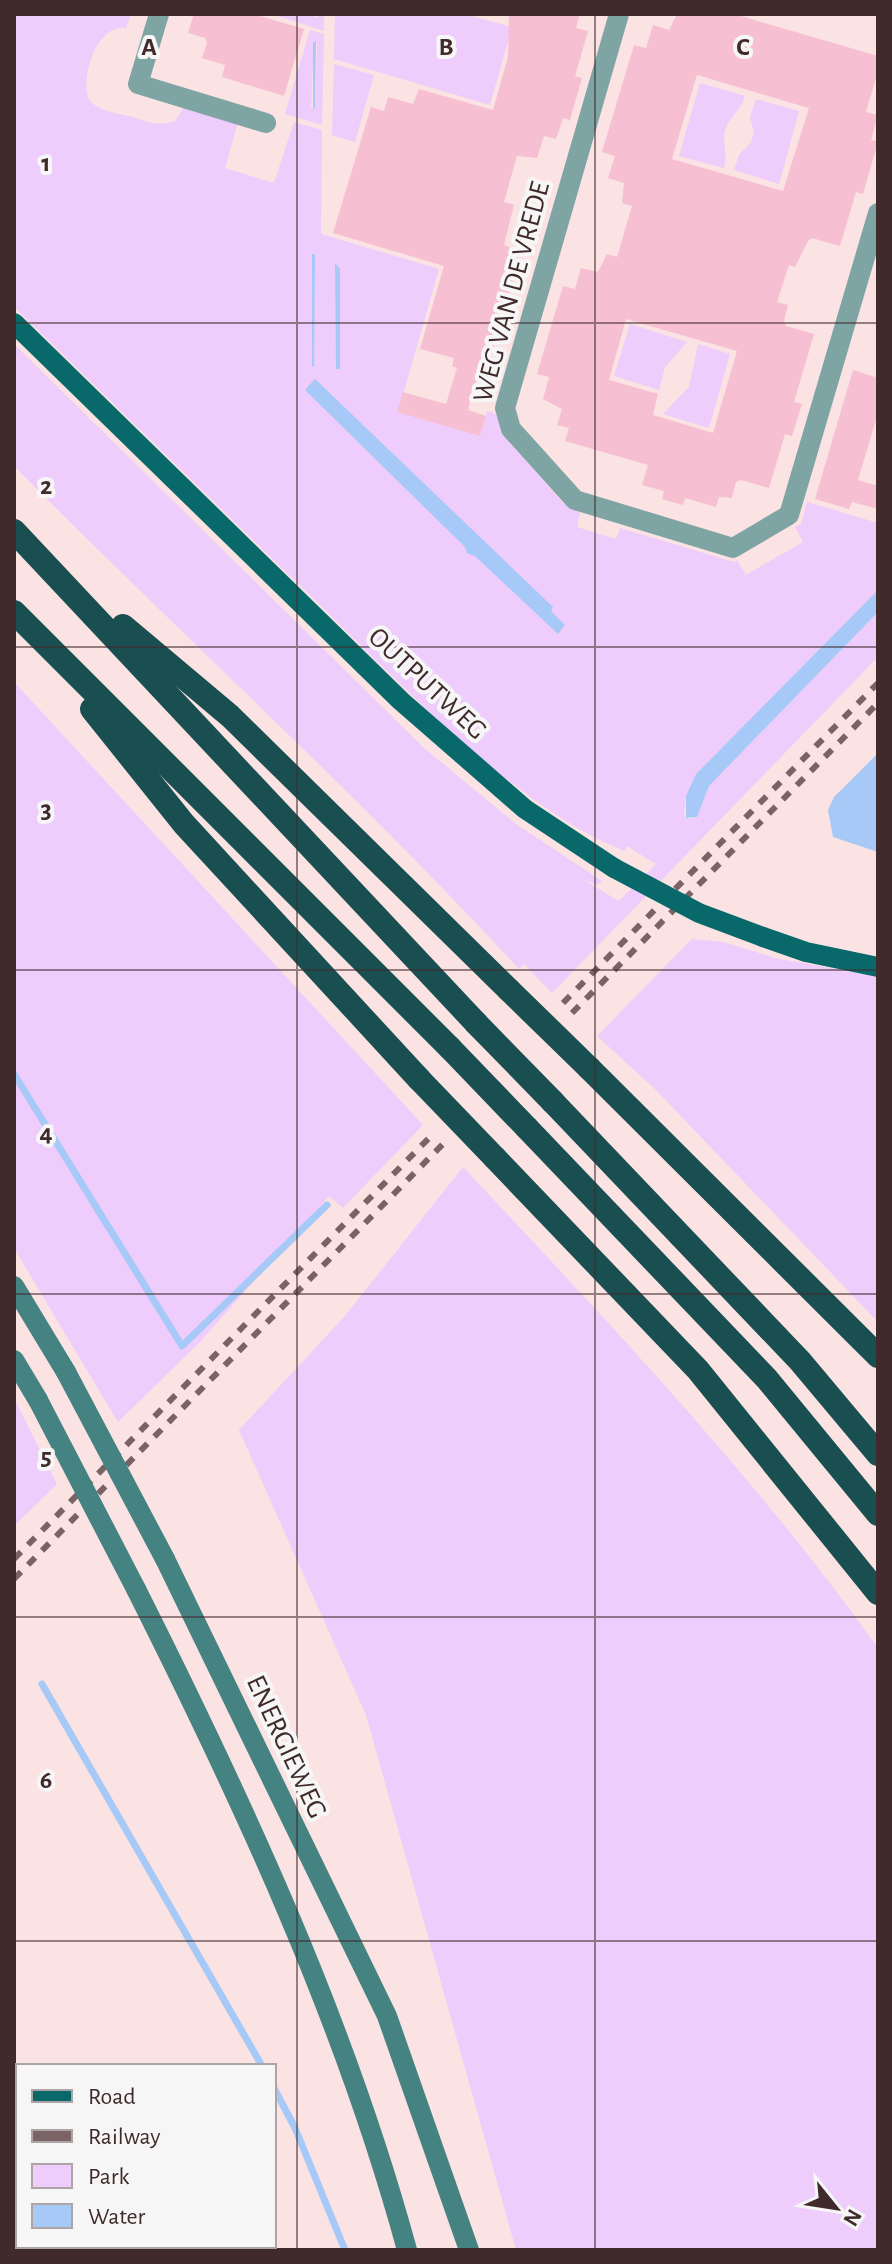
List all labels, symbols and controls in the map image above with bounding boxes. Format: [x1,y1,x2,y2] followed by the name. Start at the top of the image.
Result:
[141,34,157,60] text: A
[438,34,454,60] text: B
[736,34,750,60] text: C
[41,150,51,176] text: 1
[469,179,555,405] street label: WEG VAN DE VREDE
[40,473,52,499] text: 2
[363,623,491,745] street label: OUTPUTWEG
[40,797,52,823] text: 3
[39,1120,53,1146] text: 4
[40,1444,52,1470] text: 5
[241,1671,331,1823] street label: ENERGIEWEG
[40,1767,52,1793] text: 6
[16,2064,276,2248] legend
[88,2085,136,2109] text: Road
[88,2125,160,2149] text: Railway
[88,2165,129,2189] text: Park
[796,2168,876,2248] north arrow
[88,2205,146,2229] text: Water
[839,2205,866,2230] text: N

